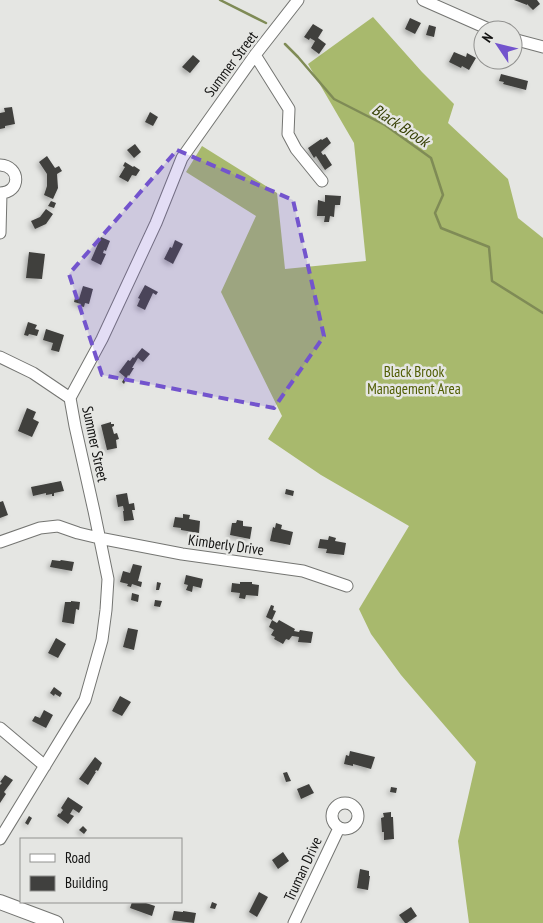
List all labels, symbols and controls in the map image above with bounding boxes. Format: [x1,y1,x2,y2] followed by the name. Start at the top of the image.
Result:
[473,20,523,70] north arrow
[200,27,261,100] street label: Summer Street
[478,29,497,46] text: N
[368,99,435,152] water label: Black Brook
[367,362,461,398] park label: Black Brook Management Area
[78,404,113,484] street label: Summer Street
[187,530,265,559] street label: Kimberly Drive
[279,834,326,904] street label: Truman Drive
[20,838,182,903] legend
[65,848,91,867] text: Road
[65,873,108,892] text: Building

